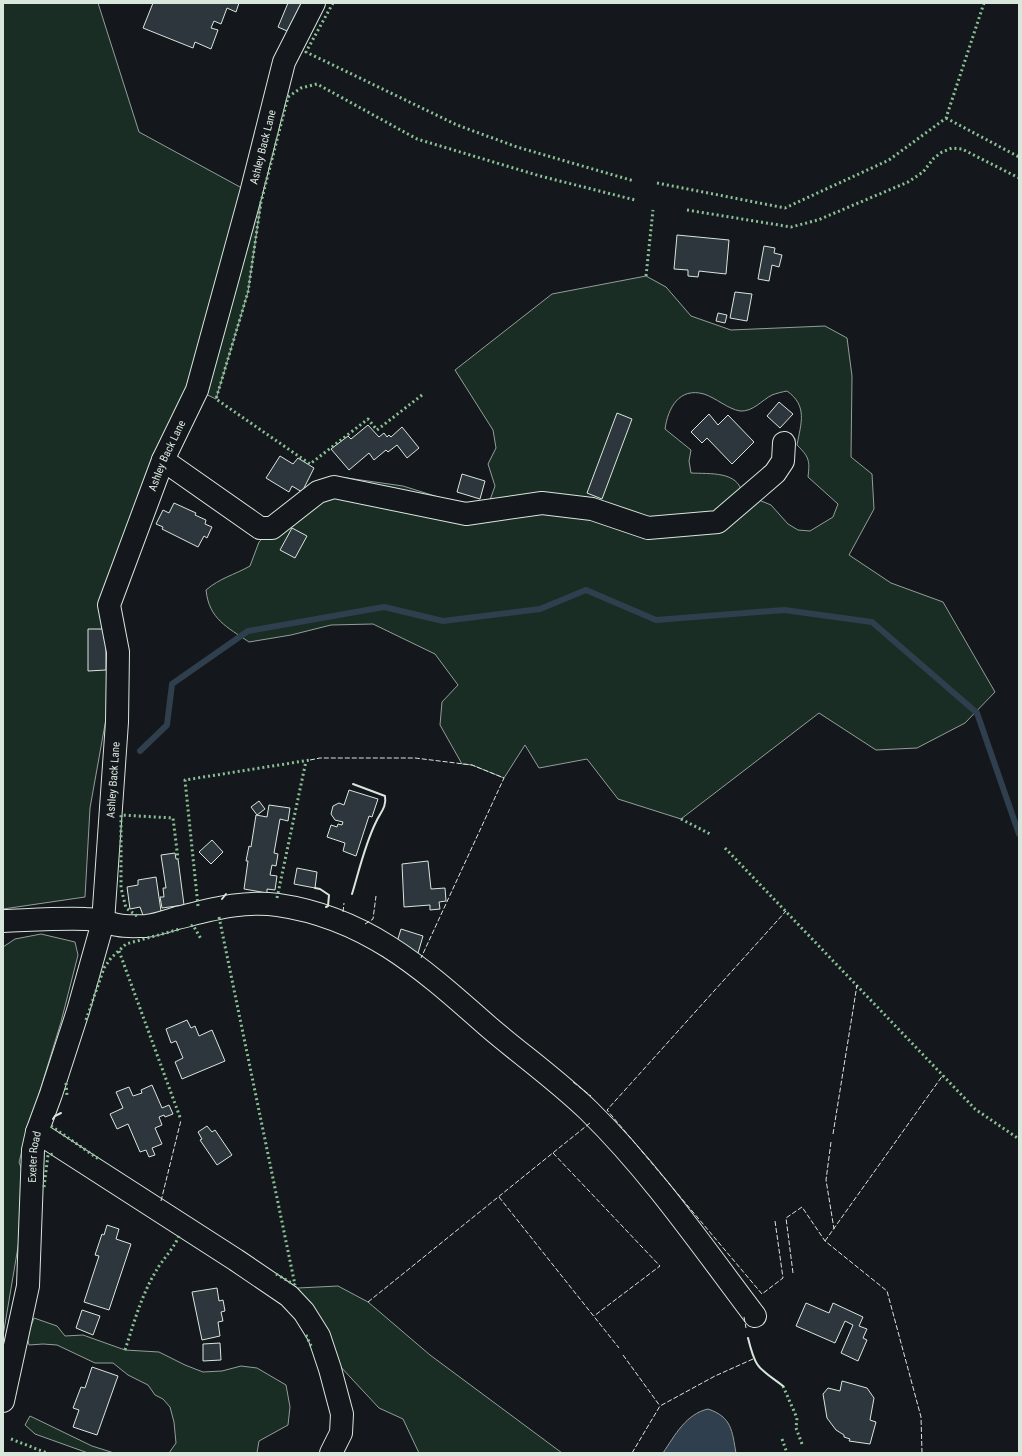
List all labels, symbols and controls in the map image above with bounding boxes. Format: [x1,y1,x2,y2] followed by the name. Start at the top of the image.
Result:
[247,108,278,186] street label: Ashley Back Lane
[146,418,188,493] street label: Ashley Back Lane
[104,741,122,818] street label: Ashley Back Lane
[25,1130,43,1183] street label: Exeter Road

